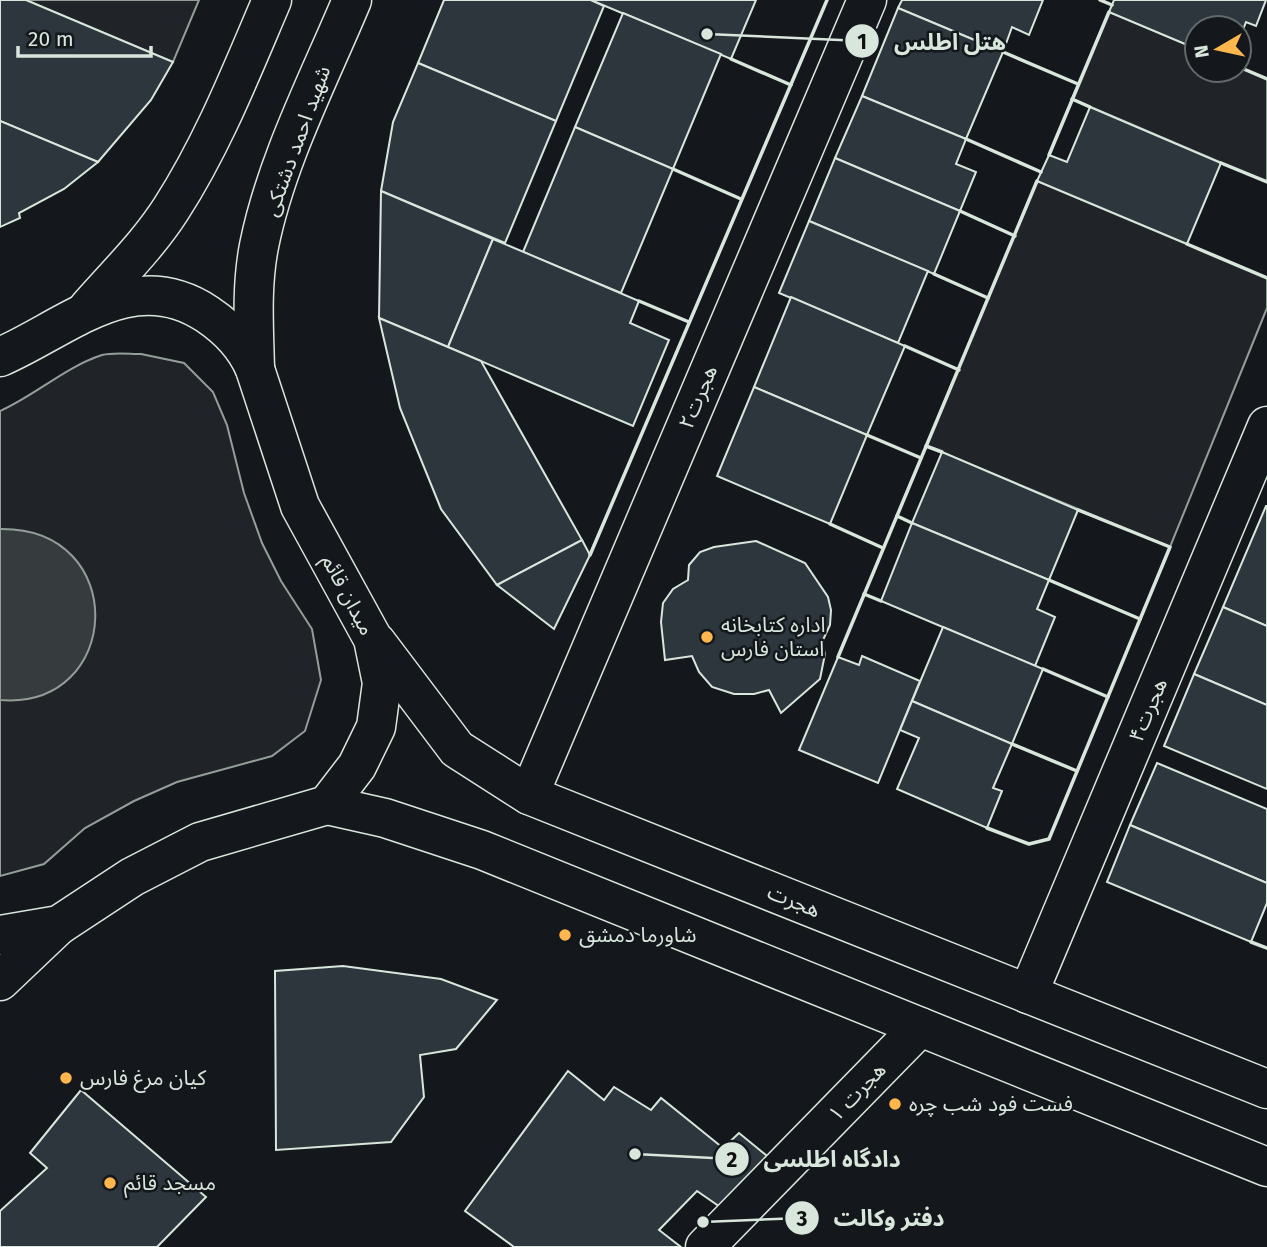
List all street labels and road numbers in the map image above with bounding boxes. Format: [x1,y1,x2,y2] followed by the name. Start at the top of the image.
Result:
[258,62,336,220] street label: شهید احمد دشتکی
[673,361,723,433] street label: هجرت۲
[314,550,380,641] street label: میدان قائم
[1123,674,1173,746] street label: هجرت۴
[764,879,824,923] street label: هجرت
[823,1057,891,1127] street label: هجرت ۱

